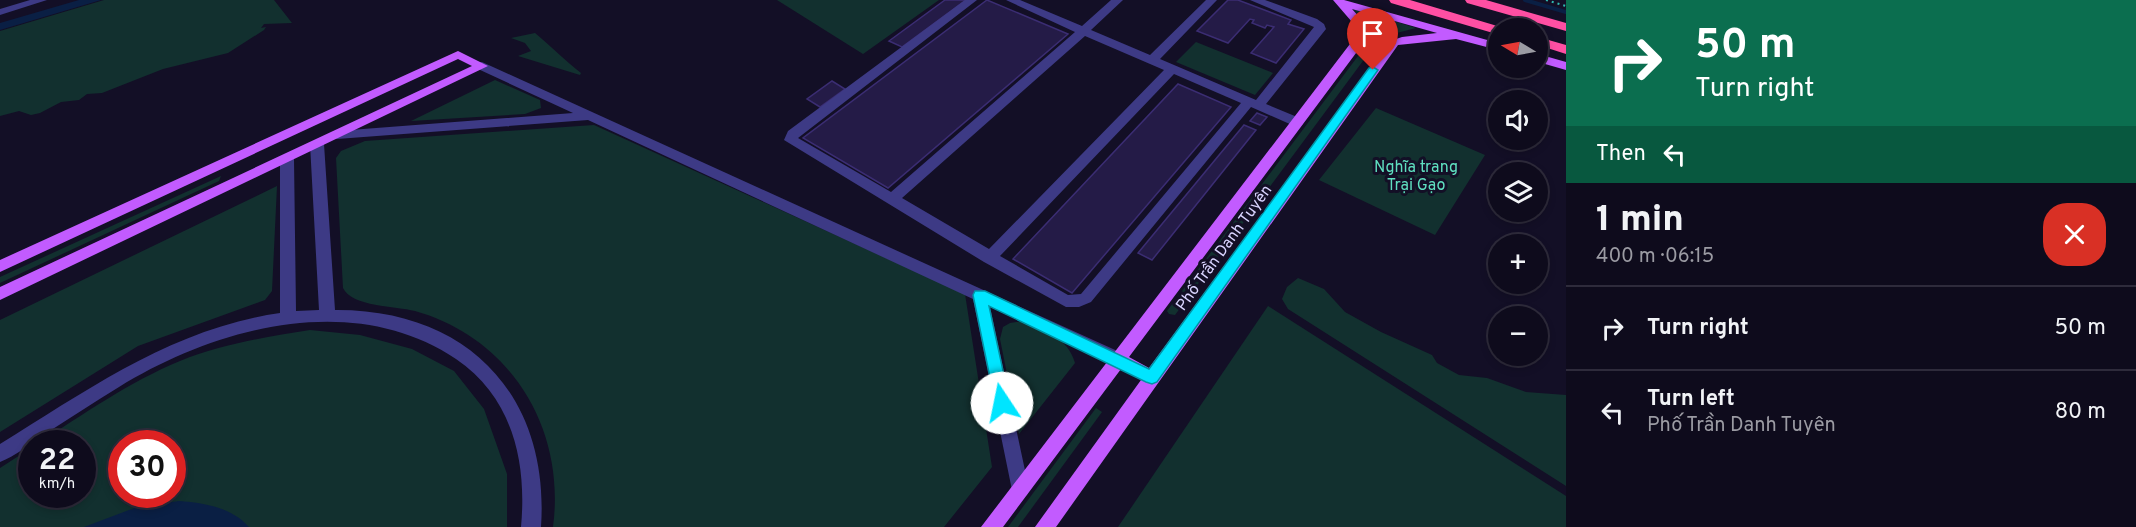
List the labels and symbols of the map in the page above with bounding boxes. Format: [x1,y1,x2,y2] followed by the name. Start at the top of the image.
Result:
[1347,8,1398,70] pin
[1488,18,1548,78] north arrow
[1374,158,1458,196] park label: Nghĩa trang Trại Gạo
[1171,181,1277,315] street label: Phố Trần Danh Tuyên
[970,371,1034,435] position arrow
[108,430,186,508] speed limit sign: 30

